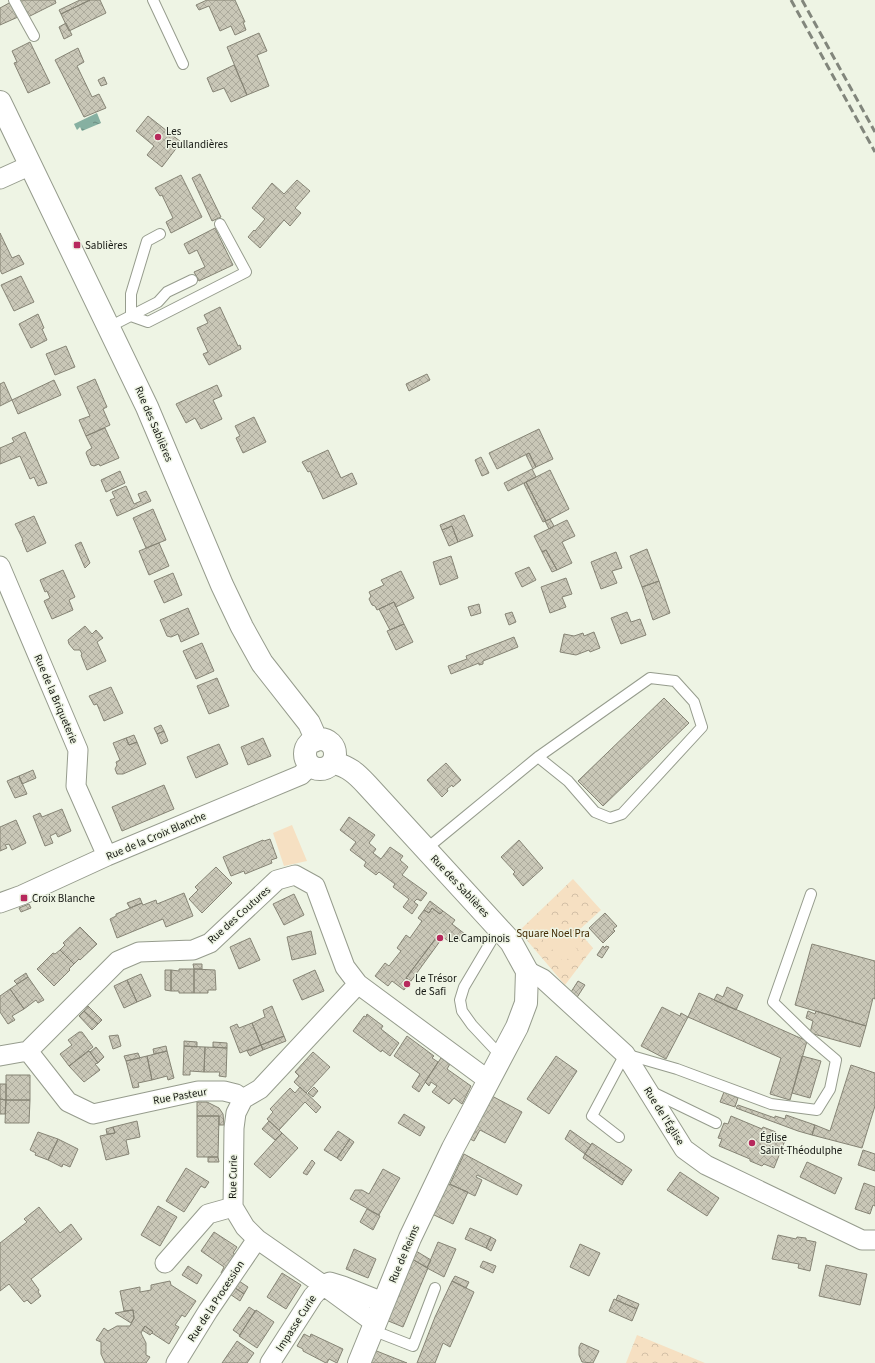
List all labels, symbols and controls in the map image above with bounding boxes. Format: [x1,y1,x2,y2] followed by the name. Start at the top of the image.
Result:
[166,124,228,152] place label: Les Feullandières
[153,132,163,142] marker: Les Feullandières
[85,238,128,253] place label: Sablières
[72,240,82,250] marker: Sablières
[131,384,177,464] street label: Rue des Sablières
[30,652,82,746] street label: Rue de la Briqueterie
[104,808,209,864] street label: Rue de la Croix Blanche
[427,851,493,921] street label: Rue des Sablières
[204,882,274,947] street label: Rue des Coutures
[32,891,96,906] place label: Croix Blanche
[19,893,29,903] marker: Croix Blanche
[516,926,590,941] park label: Square Noel Pra
[448,931,510,946] place label: Le Campinois
[435,933,445,943] marker: Le Campinois
[415,971,457,999] place label: Le Trésor de Safi
[402,979,412,989] marker: Le Trésor de Safi
[152,1084,208,1108] street label: Rue Pasteur
[640,1084,688,1148] street label: Rue de l'Église
[760,1130,843,1158] place label: Église Saint-Théodulphe
[747,1138,757,1148] marker: Église Saint-Théodulphe
[225,1154,241,1199] street label: Rue Curie
[385,1222,423,1285] street label: Rue de Reims
[184,1257,248,1345] street label: Rue de la Procession
[272,1291,320,1354] street label: Impasse Curie

